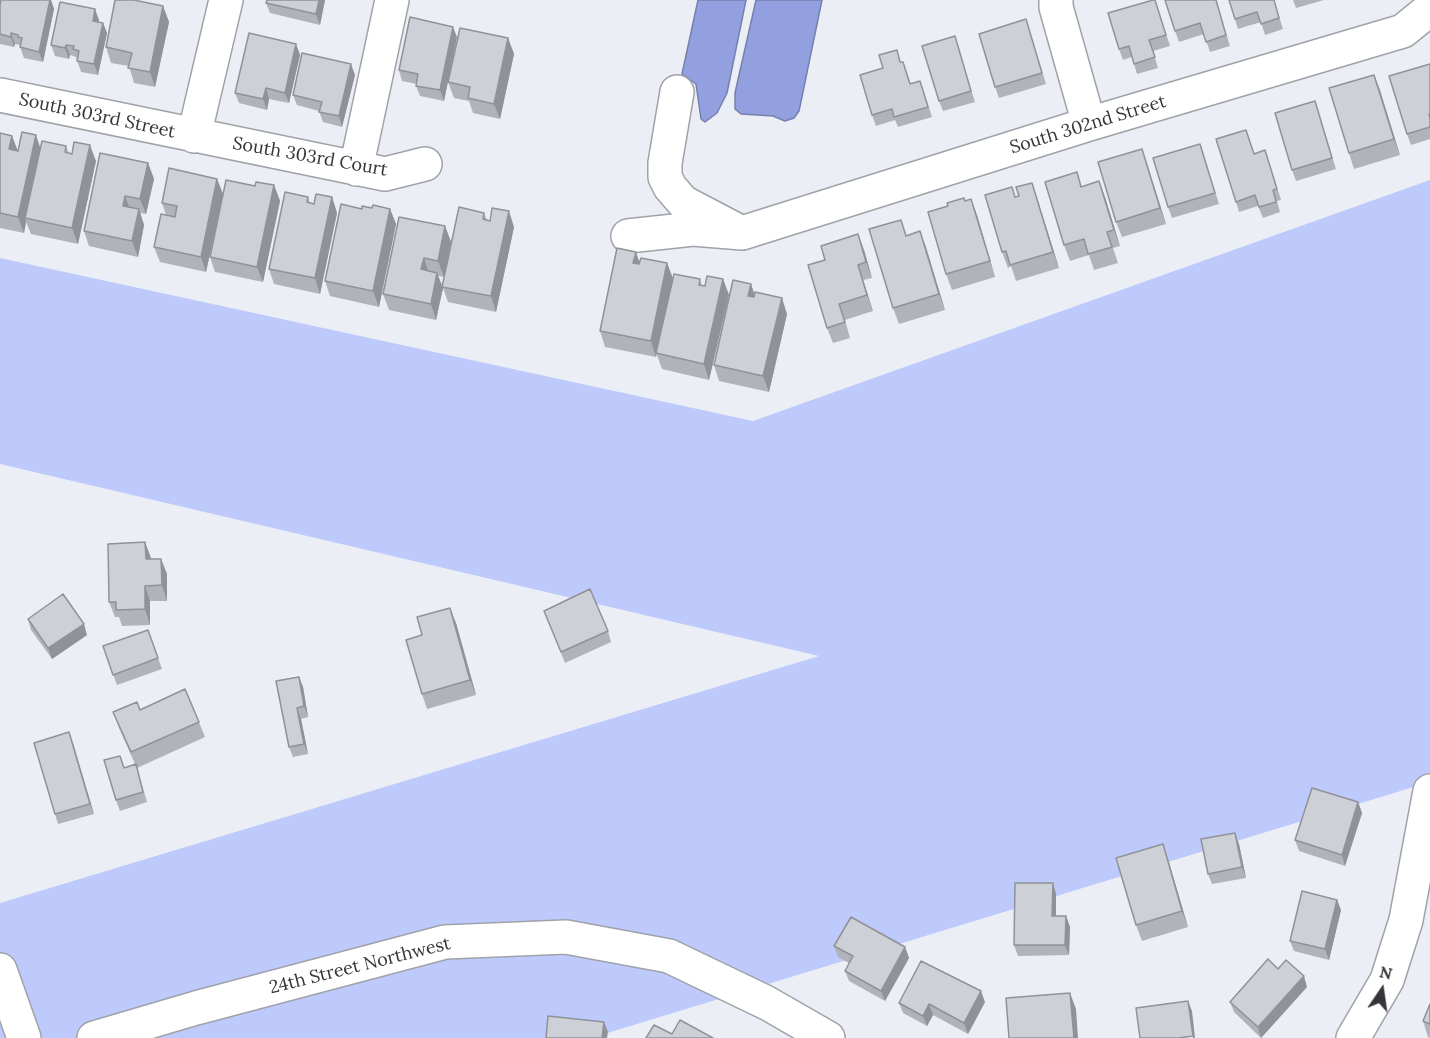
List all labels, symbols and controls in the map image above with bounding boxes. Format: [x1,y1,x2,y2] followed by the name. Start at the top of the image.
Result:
[17,89,177,143] street label: South 303rd Street
[1007,91,1169,159] street label: South 302nd Street
[231,133,389,181] street label: South 303rd Court
[267,933,453,999] street label: 24th Street Northwest
[1352,960,1412,1020] north arrow
[1378,961,1394,984] text: N

